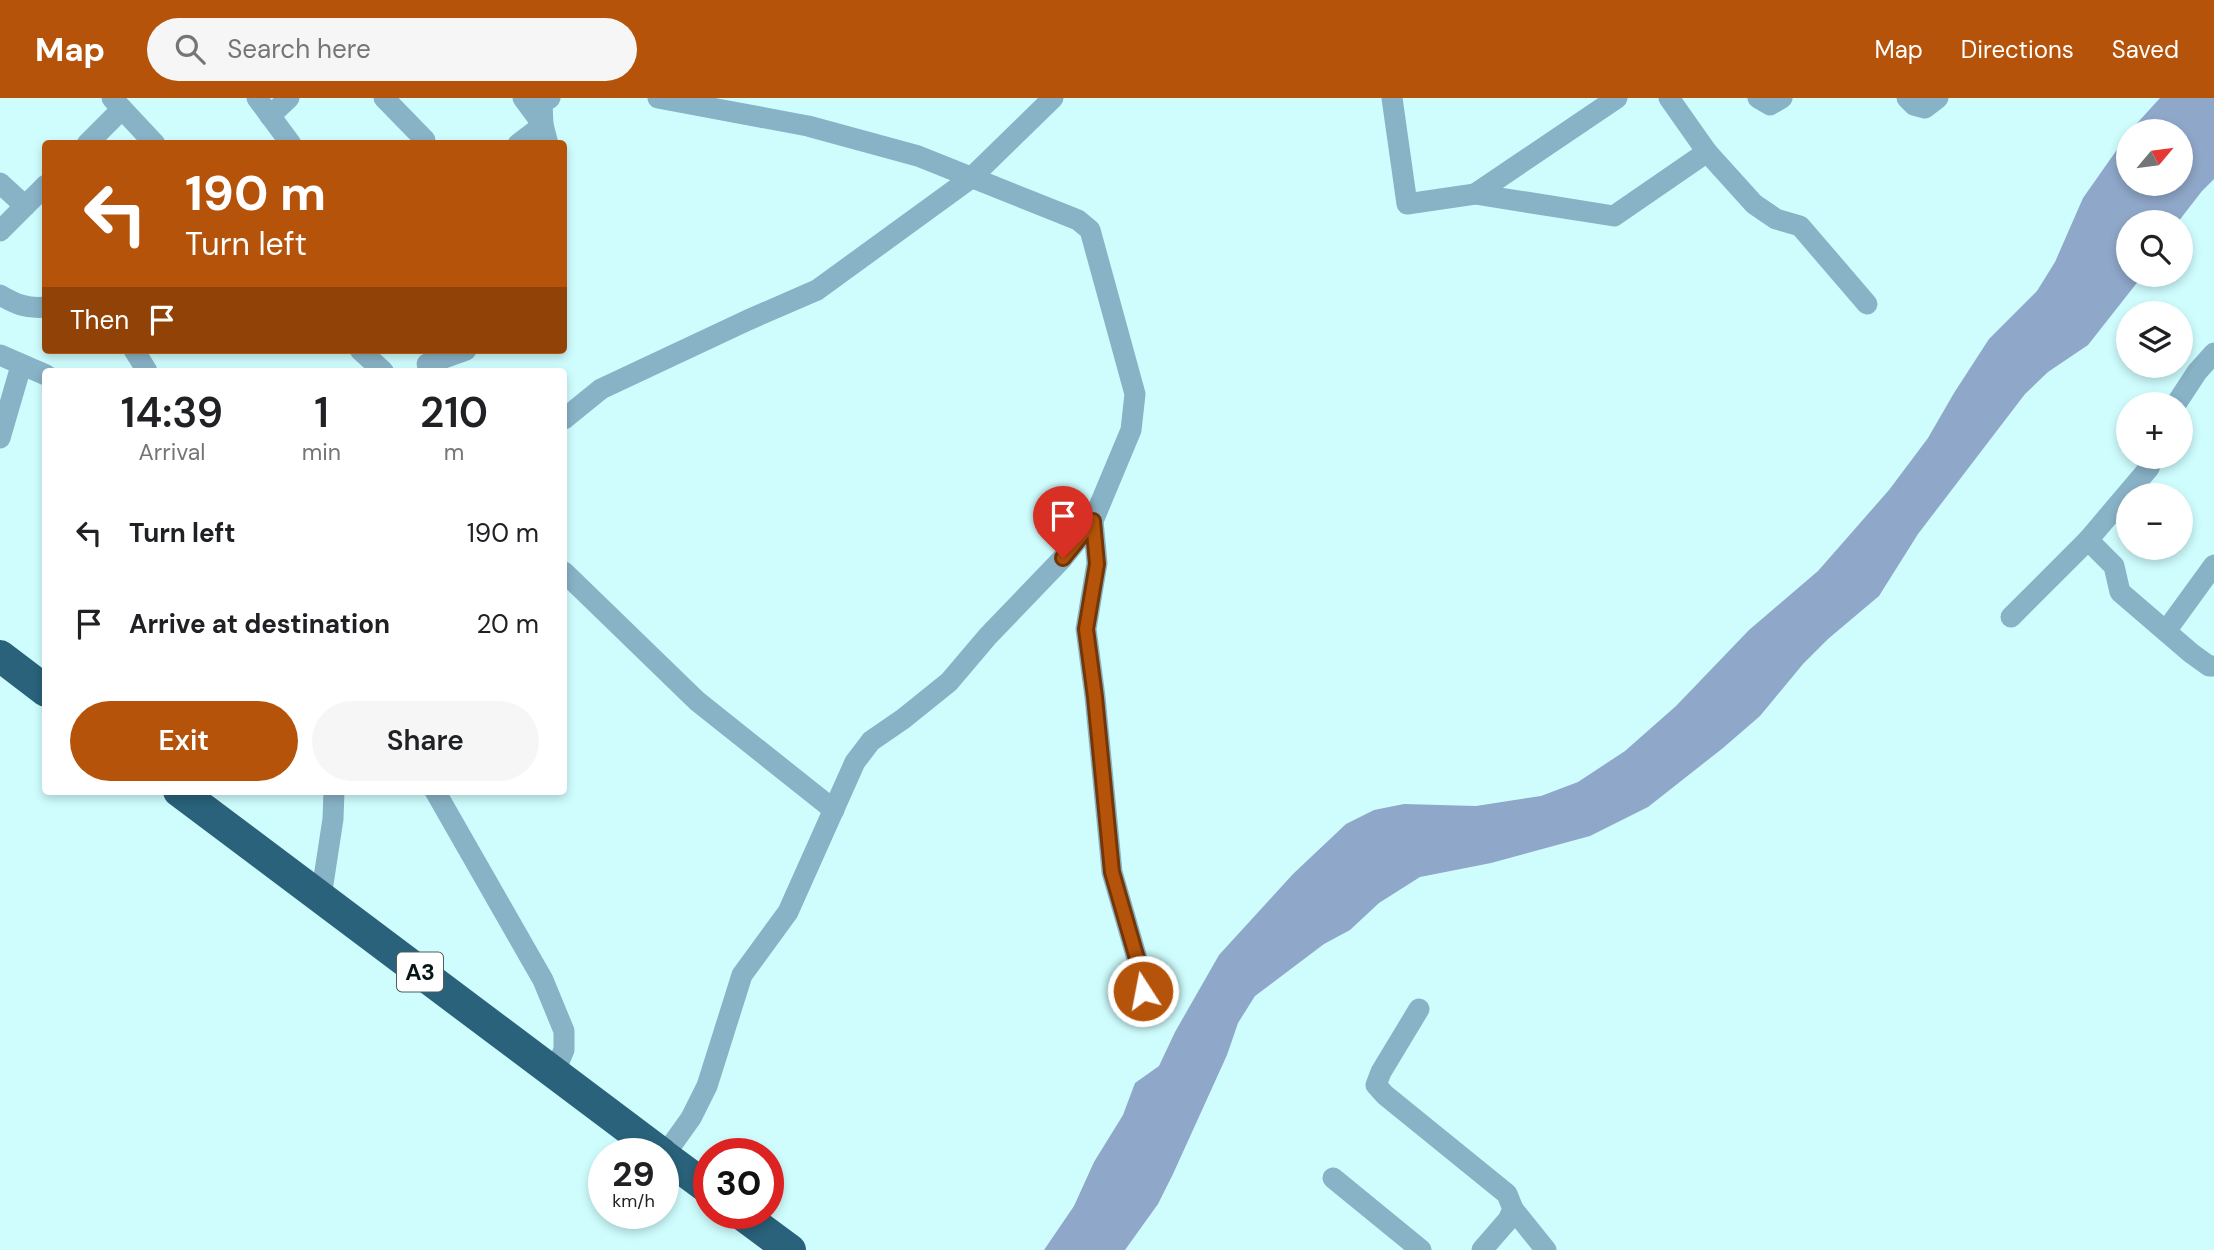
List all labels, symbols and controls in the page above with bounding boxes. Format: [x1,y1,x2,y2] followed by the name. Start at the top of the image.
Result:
[147,18,637,81] search box
[35,28,105,71] text: Map
[171,30,209,68] icon: search
[227,32,371,66] text: Search here
[1875,34,1923,65] text: Map
[1961,34,2074,65] text: Directions
[2112,34,2179,65] text: Saved
[2116,119,2193,196] north arrow
[2116,119,2193,560] map controls
[185,161,326,225] text: 190 m
[70,168,161,259] icon: left
[2116,210,2193,287] button: search
[185,223,307,265] text: Turn left
[143,301,181,339] icon: arrive
[2116,301,2193,378] button: layers
[70,303,129,337] text: Then
[121,385,223,440] text: 14:39
[314,385,329,440] text: 1
[420,385,488,440] text: 210
[2116,392,2193,469] button: +
[138,437,205,467] text: Arrival
[302,437,341,467] text: min
[444,437,464,467] text: m
[2116,483,2193,560] button: −
[1033,486,1093,558] pin
[1044,497,1082,535] icon: arrive
[70,514,108,552] icon: left
[129,516,236,550] text: Turn left
[467,516,539,550] text: 190 m
[70,605,108,643] icon: arrive
[129,607,390,641] text: Arrive at destination
[476,607,539,641] text: 20 m
[70,701,298,781] button: Exit
[312,701,539,781] button: Share
[397,952,443,992] road number: A3
[1106,954,1180,1028] position arrow
[693,1138,784,1229] speed limit sign: 30
[612,1151,655,1197] text: 29
[612,1189,655,1213] text: km/h

